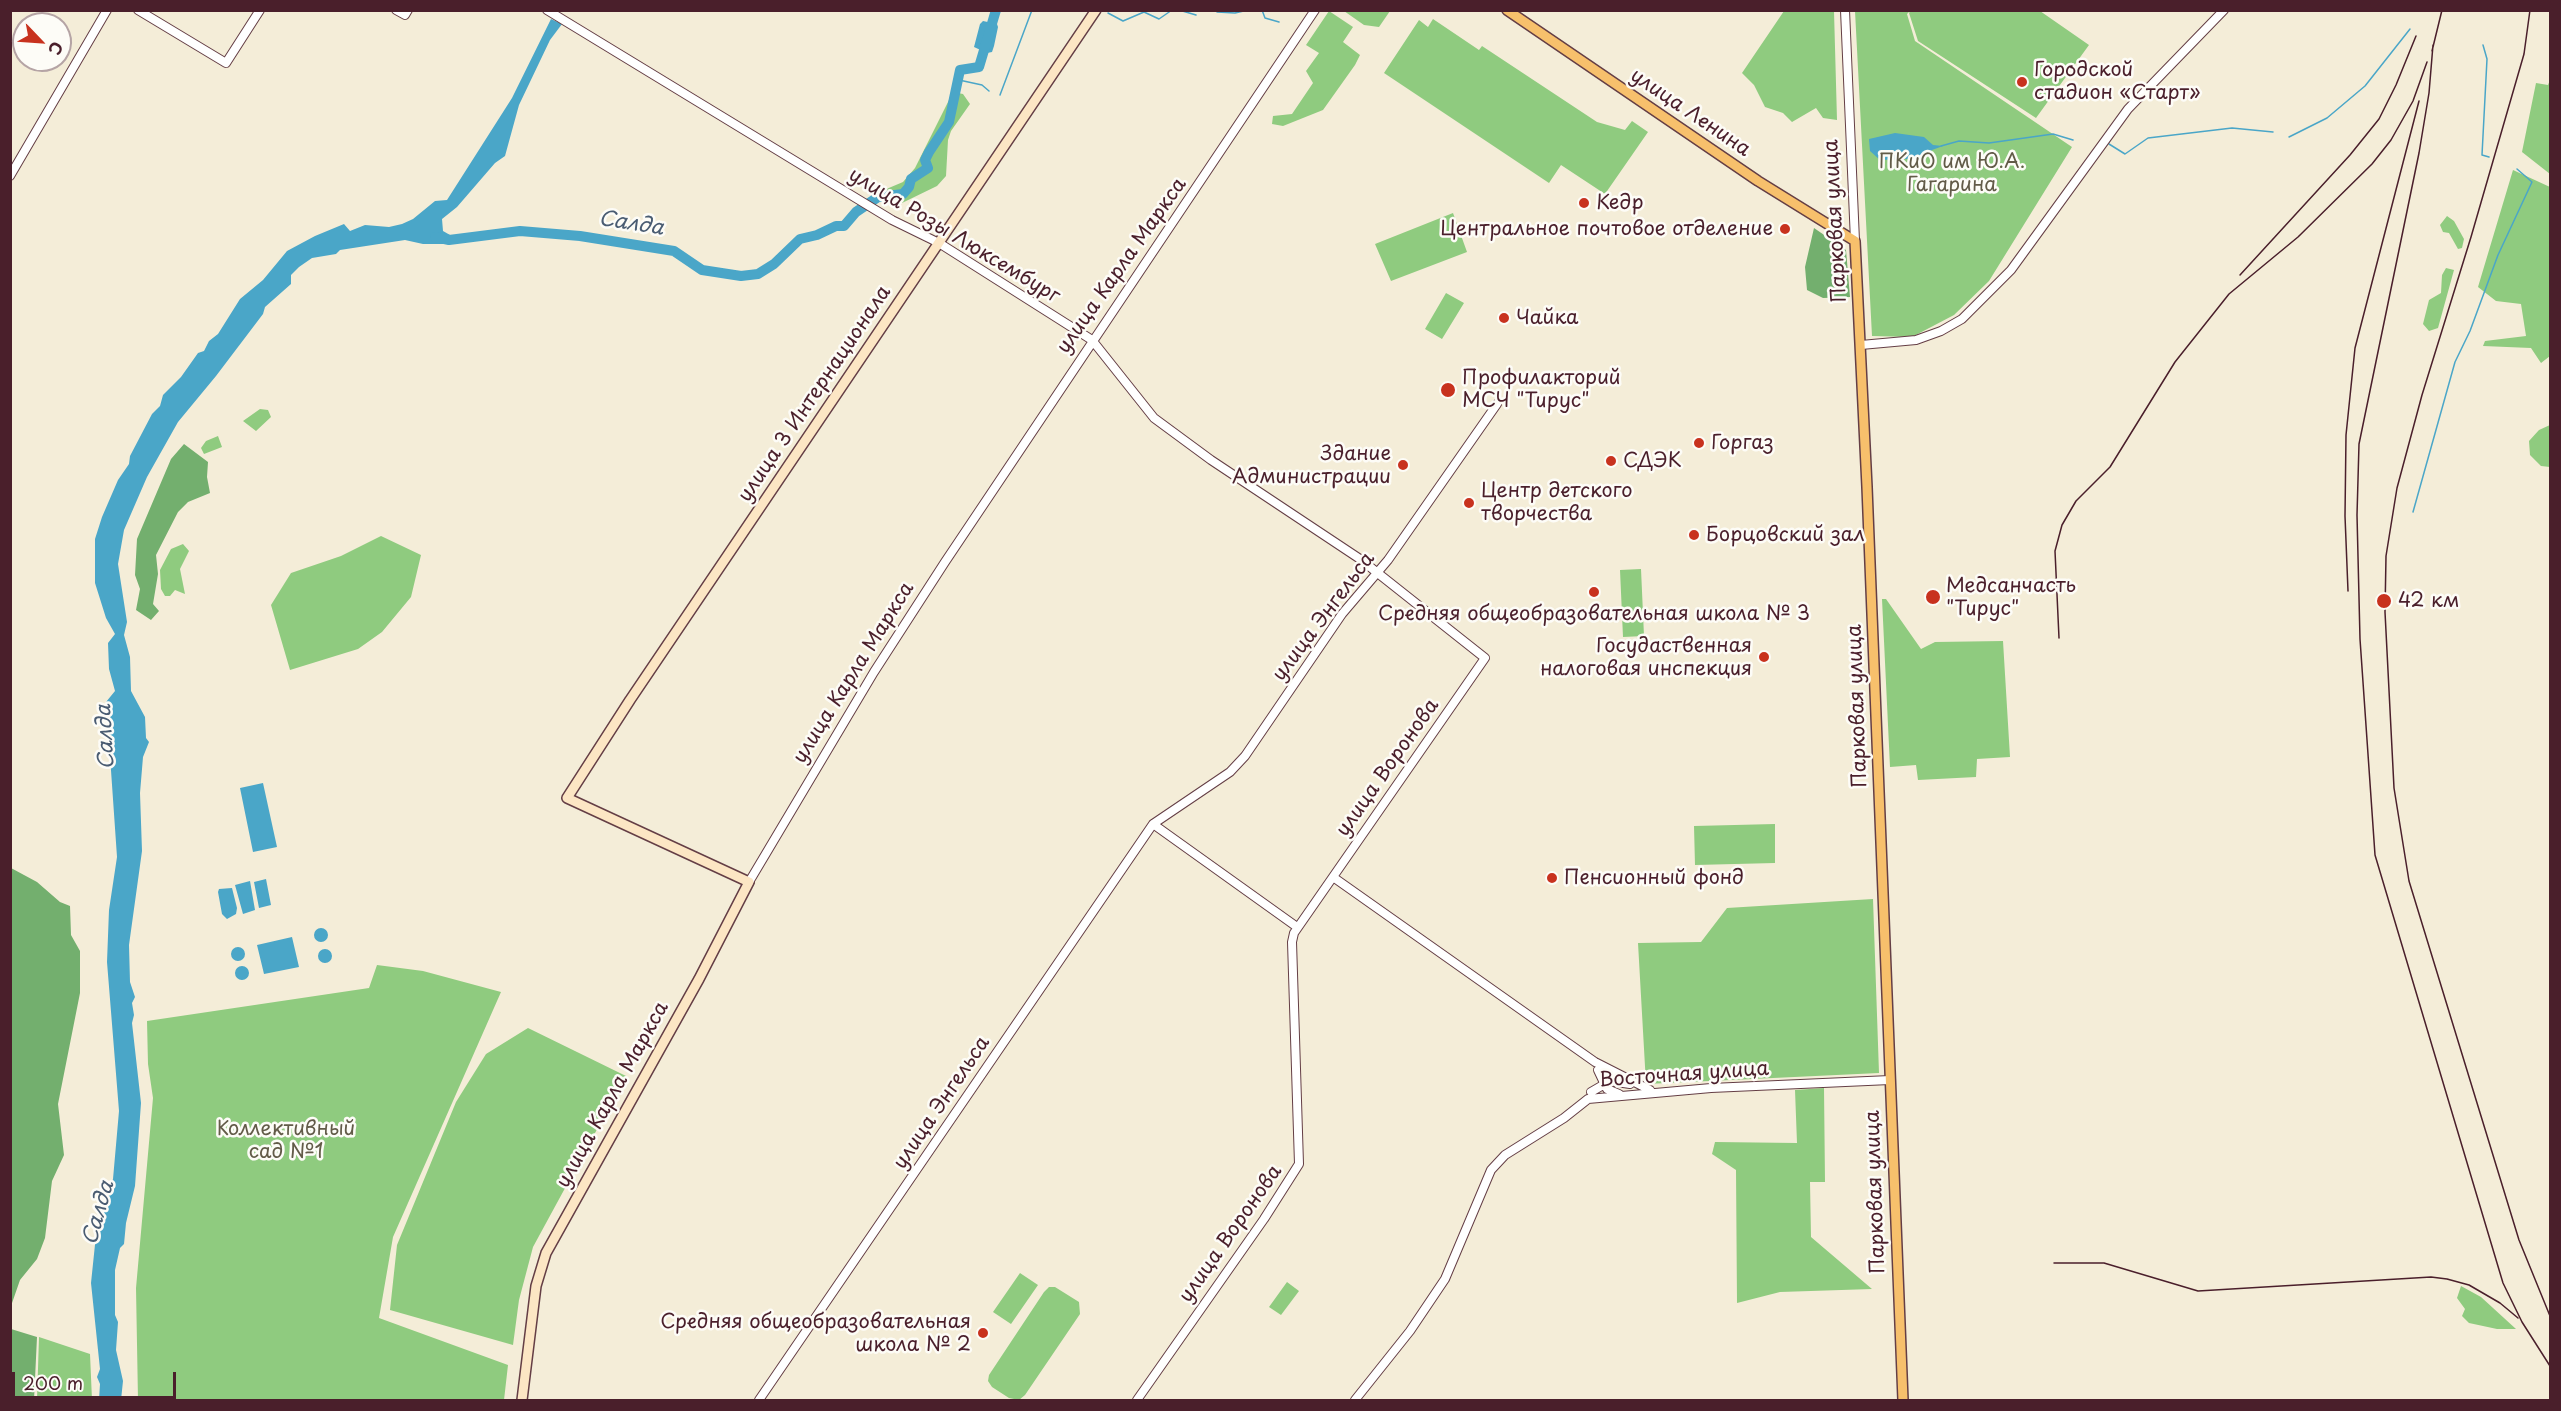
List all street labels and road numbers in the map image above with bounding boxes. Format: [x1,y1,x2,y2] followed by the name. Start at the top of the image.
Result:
[1625,64,1755,162] street label: улица Ленина
[1820,139,1852,303] street label: Парковая улица
[844,163,1064,309] street label: улица Розы Люксембург
[1052,173,1192,359] street label: улица Карла Маркса
[734,281,896,507] street label: улица 3 Интернационала
[1268,548,1380,686] street label: улица Энгельса
[788,578,920,768] street label: улица Карла Маркса
[1843,624,1873,788] street label: Парковая улица
[1331,694,1445,842] street label: улица Воронова
[552,998,674,1192] street label: улица Карла Маркса
[889,1032,995,1174] street label: улица Энгельса
[1598,1057,1770,1093] street label: Восточная улица
[1861,1110,1891,1274] street label: Парковая улица
[1174,1160,1288,1308] street label: улица Воронова

